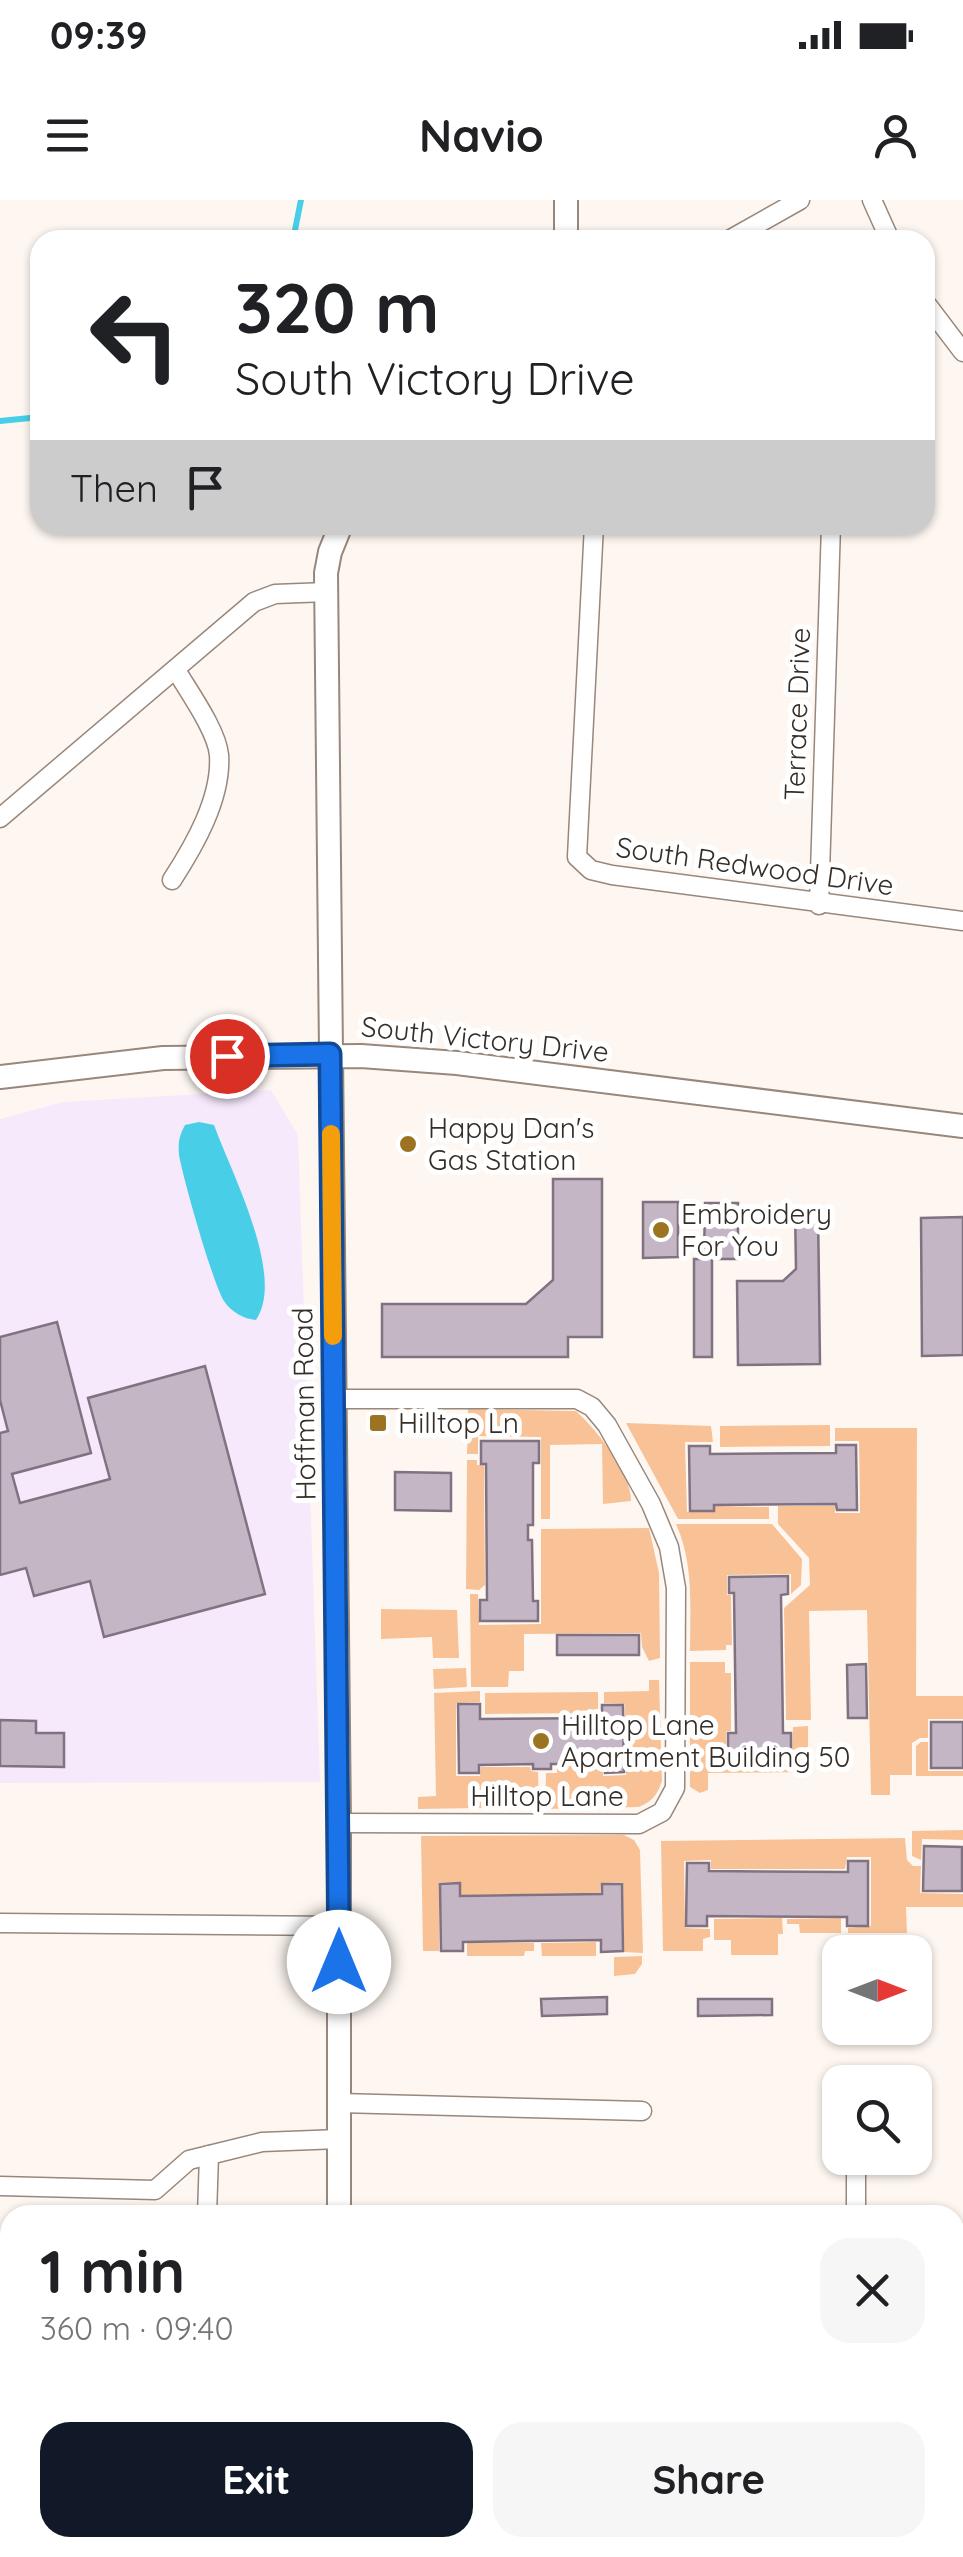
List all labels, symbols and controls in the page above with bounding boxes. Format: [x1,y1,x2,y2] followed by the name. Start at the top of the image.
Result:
[50,11,147,59] text: 09:39
[419,107,544,163] text: Navio
[40,108,95,163] icon: menu
[868,108,923,163] icon: person
[235,263,440,351] text: 320 m
[70,270,200,400] icon: left
[235,350,635,406] text: South Victory Drive
[178,460,233,515] icon: arrive
[70,464,158,512] text: Then
[776,627,817,801] street label: Terrace Drive
[614,829,896,902] street label: South Redwood Drive
[360,1008,611,1069] street label: South Victory Drive
[185,1014,270,1099] pin
[200,1029,255,1084] icon: arrive
[428,1110,594,1177] place label: Happy Dan's Gas Station
[397,1133,419,1155] marker: Happy Dan's Gas Station
[681,1196,832,1263] place label: Embroidery For You
[650,1219,672,1241] marker: Embroidery For You
[284,1307,323,1501] street label: Hoffman Road
[398,1405,519,1440] place label: Hilltop Ln
[367,1412,389,1434] marker: Hilltop Ln
[561,1707,851,1774] place label: Hilltop Lane Apartment Building 50
[530,1730,552,1752] marker: Hilltop Lane Apartment Building 50
[470,1778,624,1813] street label: Hilltop Lane
[287,1910,391,2014] position arrow
[822,1935,932,2045] north arrow
[822,1935,932,2175] map controls
[822,2065,932,2175] button: search
[40,2233,185,2308] text: 1 min
[820,2238,925,2343] button: close
[40,2308,233,2348] text: 360 m · 09:40
[40,2422,473,2537] button: Exit
[493,2422,925,2537] button: Share

